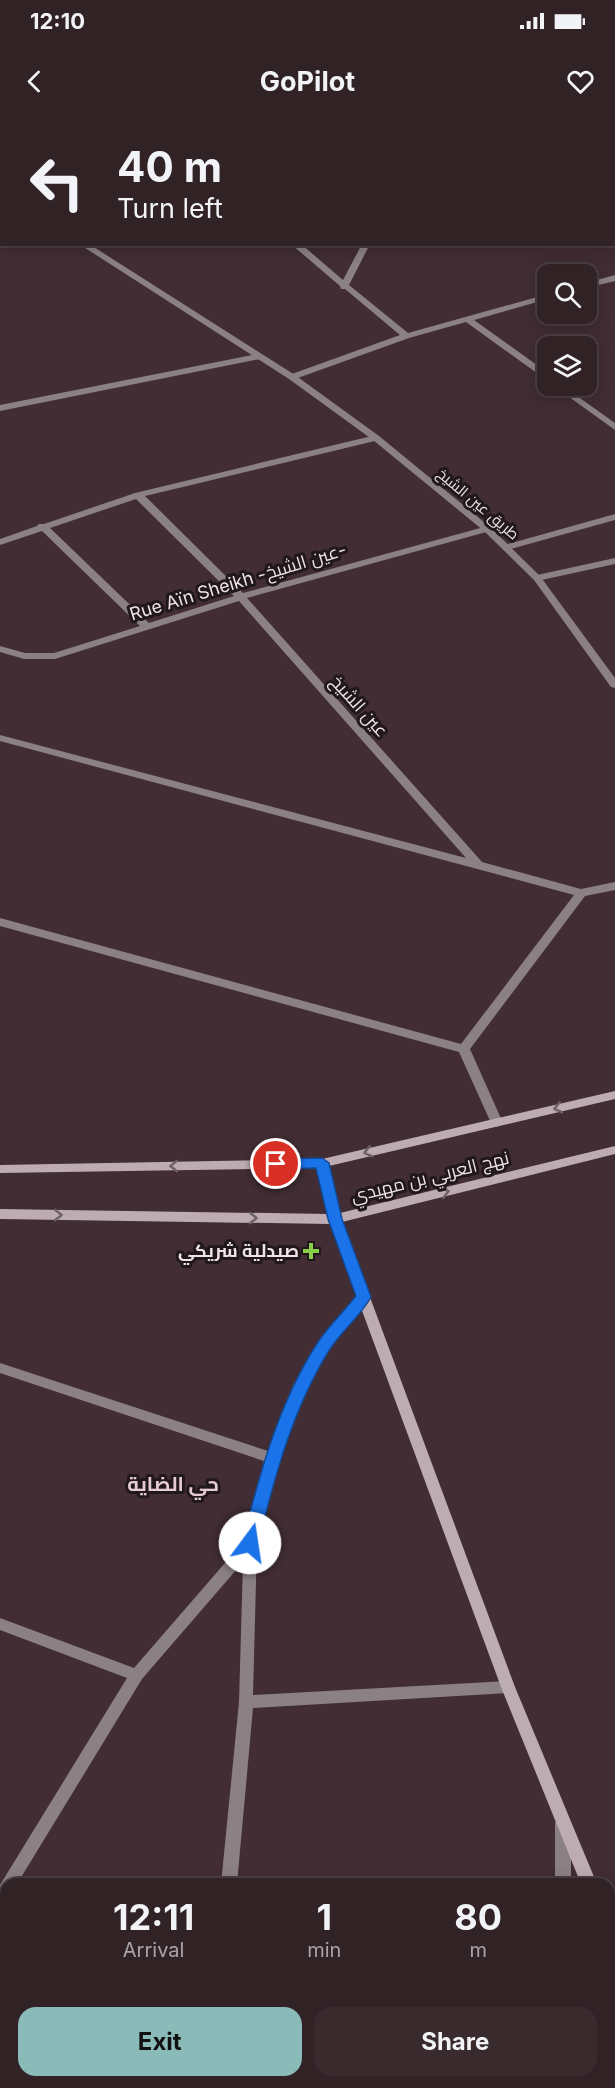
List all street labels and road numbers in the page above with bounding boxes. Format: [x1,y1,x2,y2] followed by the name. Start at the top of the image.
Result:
[432,464,523,545] street label: طريق عين الشيخ
[127,539,349,626] street label: Rue Aïn Sheikh -عين الشيخ-
[325,671,392,742] street label: عين الشيخ
[349,1147,512,1210] street label: نهج العربي بن مهيدي

